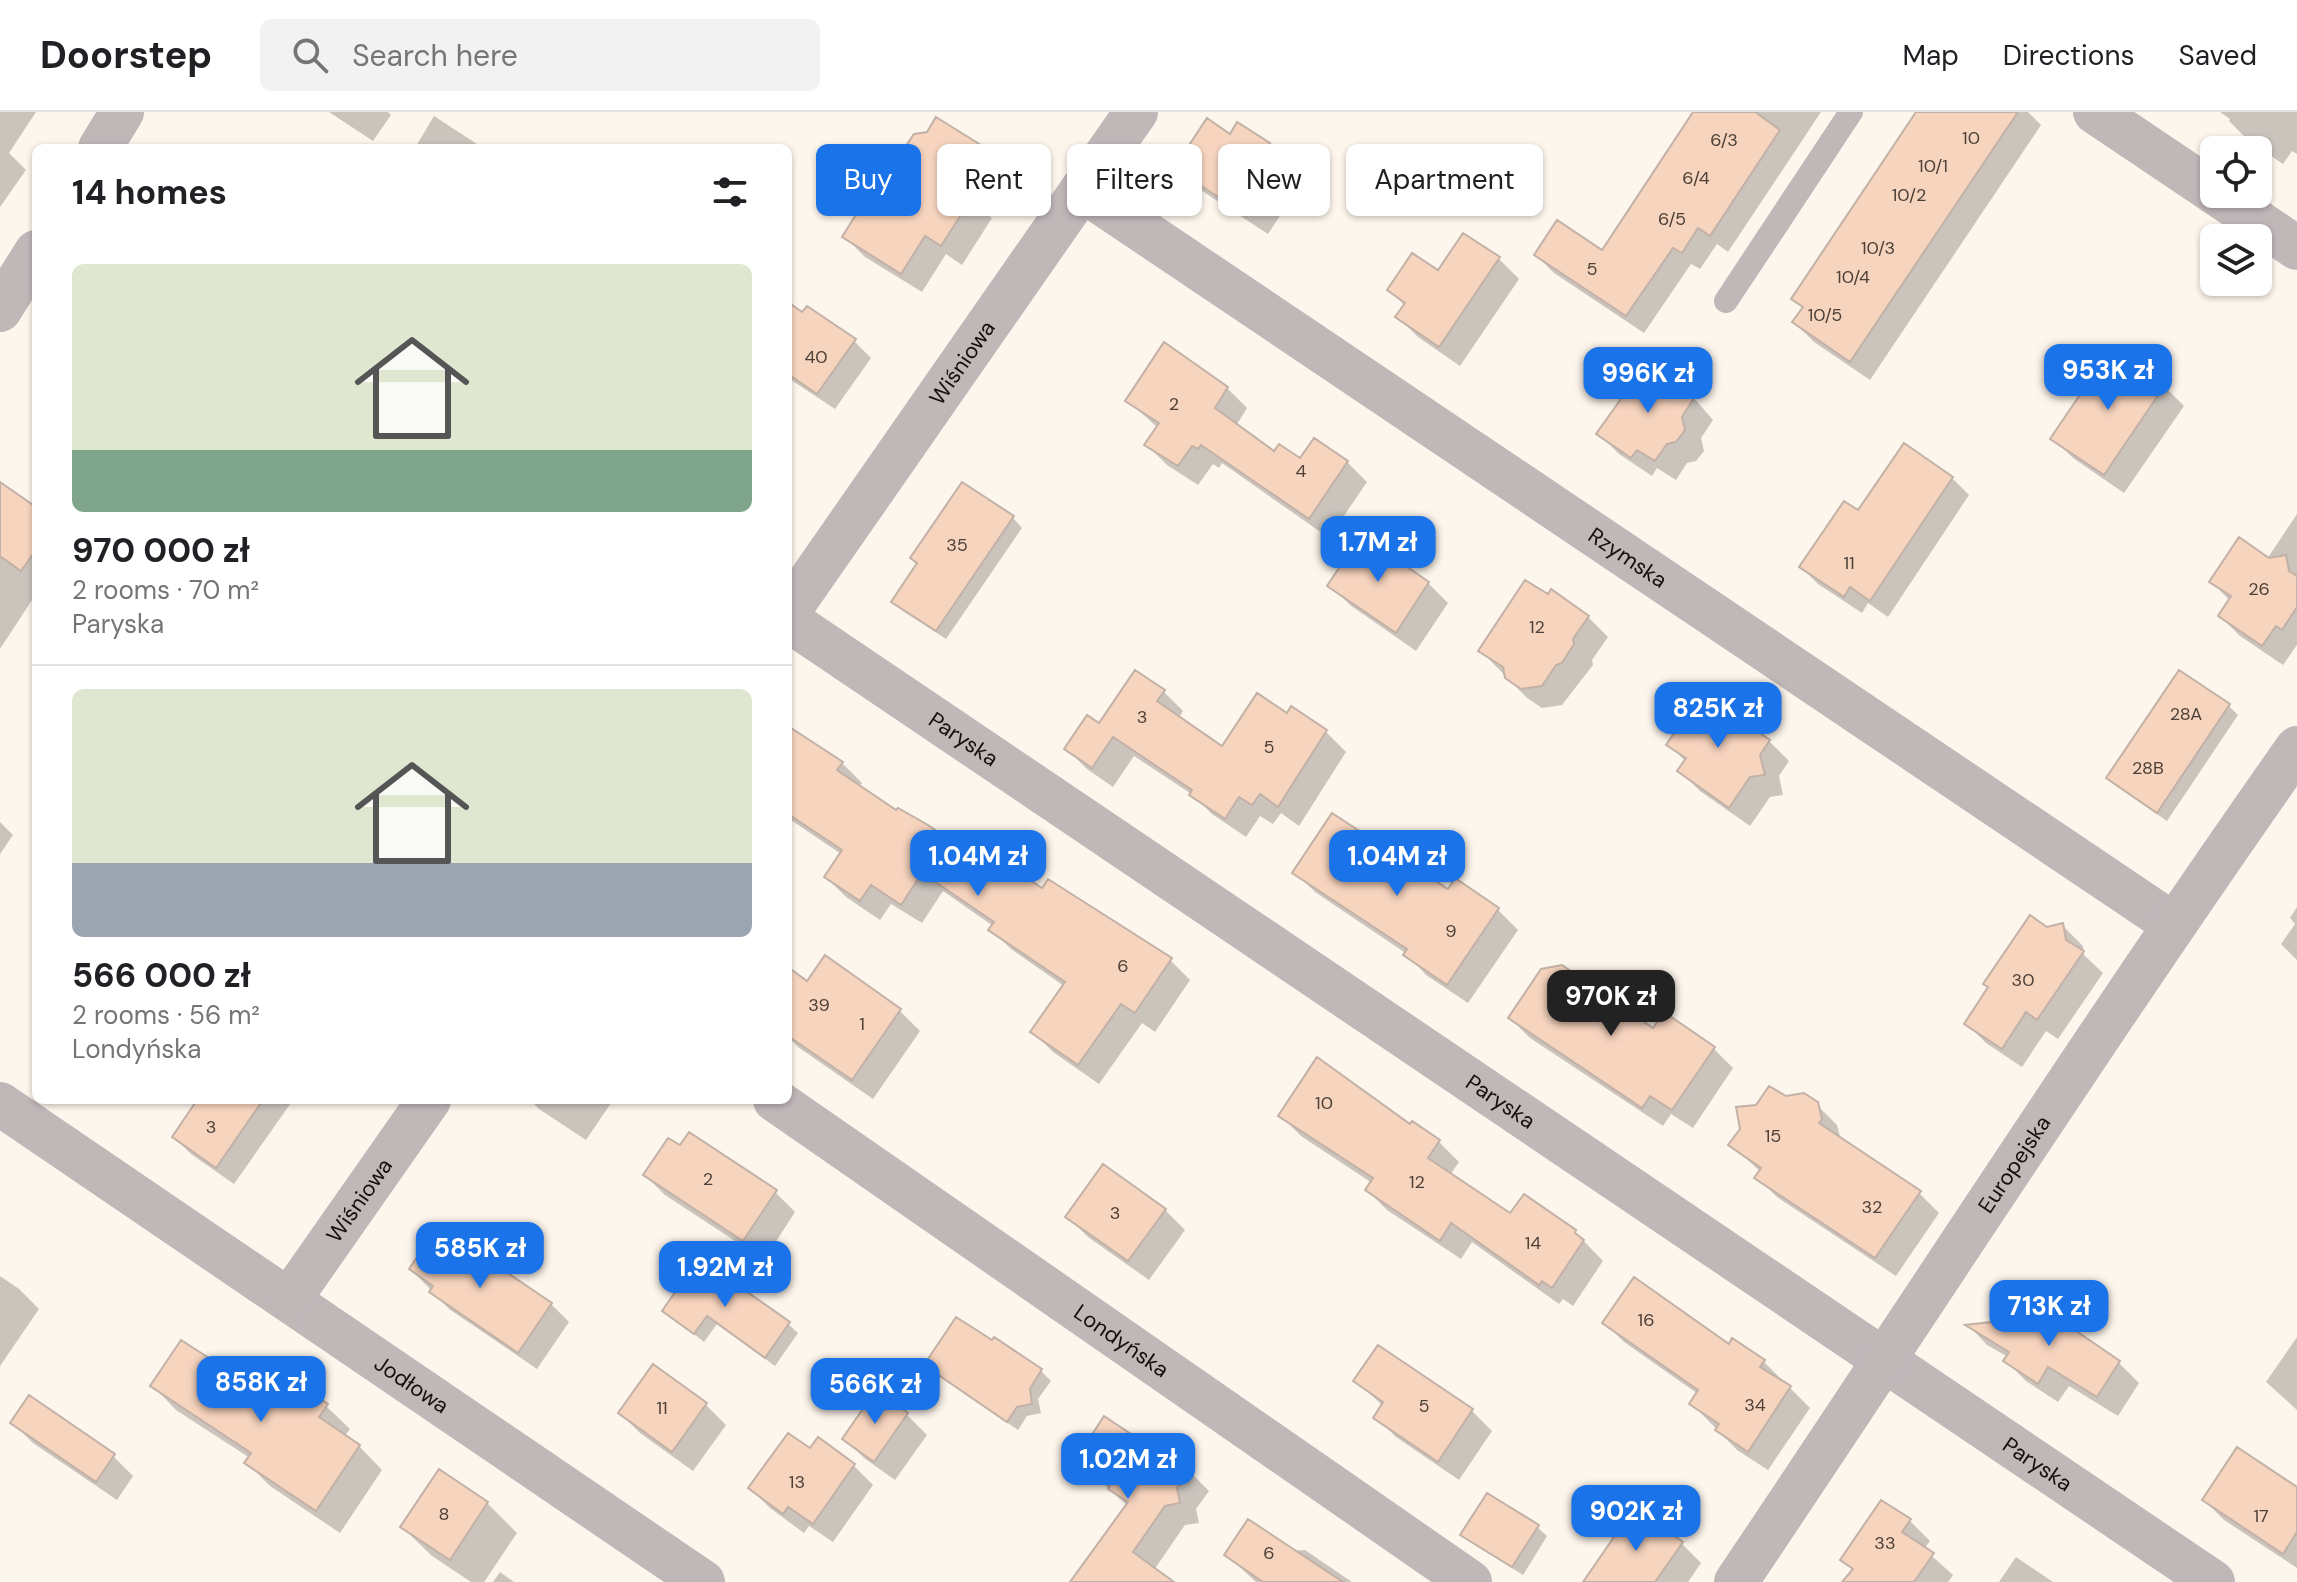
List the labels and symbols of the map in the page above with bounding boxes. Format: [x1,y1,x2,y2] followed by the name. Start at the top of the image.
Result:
[1962,126,1980,150] house number: 10
[1710,128,1738,152] house number: 6/3
[1918,154,1948,178] house number: 10/1
[1682,166,1710,190] house number: 6/4
[1892,183,1926,207] house number: 10/2
[1658,207,1686,231] house number: 6/5
[1861,236,1895,260] house number: 10/3
[1587,257,1597,281] house number: 5
[1836,265,1870,289] house number: 10/4
[1808,303,1842,327] house number: 10/5
[922,315,1001,410] street label: Wiśniowa
[2034,344,2182,412] pin: 953K zł
[804,345,828,369] house number: 40
[1574,347,1722,415] pin: 996K zł
[1169,392,1179,416] house number: 2
[1296,459,1307,483] house number: 4
[1304,516,1452,584] pin: 1.7M zł
[1583,520,1673,594] street label: Rzymska
[946,533,968,557] house number: 35
[1843,551,1855,575] house number: 11
[2248,577,2270,601] house number: 26
[1529,615,1545,639] house number: 12
[1644,682,1792,750] pin: 825K zł
[2170,702,2202,726] house number: 28A
[923,705,1004,772] street label: Paryska
[1137,705,1147,729] house number: 3
[1264,735,1274,759] house number: 5
[2132,756,2164,780] house number: 28B
[895,830,1061,898] pin: 1.04M zł
[1314,830,1480,898] pin: 1.04M zł
[1445,919,1457,943] house number: 9
[1117,954,1129,978] house number: 6
[2012,968,2034,992] house number: 30
[1537,970,1685,1038] pin: 970K zł
[808,993,830,1017] house number: 39
[859,1012,865,1036] house number: 1
[1460,1067,1541,1135] street label: Paryska
[1315,1091,1333,1115] house number: 10
[1971,1110,2057,1218] street label: Europejska
[206,1115,216,1139] house number: 3
[1765,1124,1781,1148] house number: 15
[319,1152,399,1248] street label: Wiśniowa
[703,1167,713,1191] house number: 2
[1409,1170,1425,1194] house number: 12
[1861,1195,1883,1219] house number: 32
[1110,1201,1120,1225] house number: 3
[406,1222,554,1290] pin: 585K zł
[1525,1231,1541,1255] house number: 14
[642,1241,808,1309] pin: 1.92M zł
[1975,1280,2123,1348] pin: 713K zł
[1069,1297,1175,1384] street label: Londyńska
[1638,1308,1654,1332] house number: 16
[369,1348,455,1420] street label: Jodłowa
[187,1356,335,1424] pin: 858K zł
[801,1358,949,1426] pin: 566K zł
[1744,1393,1766,1417] house number: 34
[1419,1394,1429,1418] house number: 5
[656,1396,668,1420] house number: 11
[1997,1430,2078,1498] street label: Paryska
[1045,1433,1211,1501] pin: 1.02M zł
[789,1470,805,1494] house number: 13
[1562,1485,1710,1553] pin: 902K zł
[439,1502,449,1526] house number: 8
[2253,1504,2269,1528] house number: 17
[1874,1531,1896,1555] house number: 33
[1263,1541,1275,1565] house number: 6

